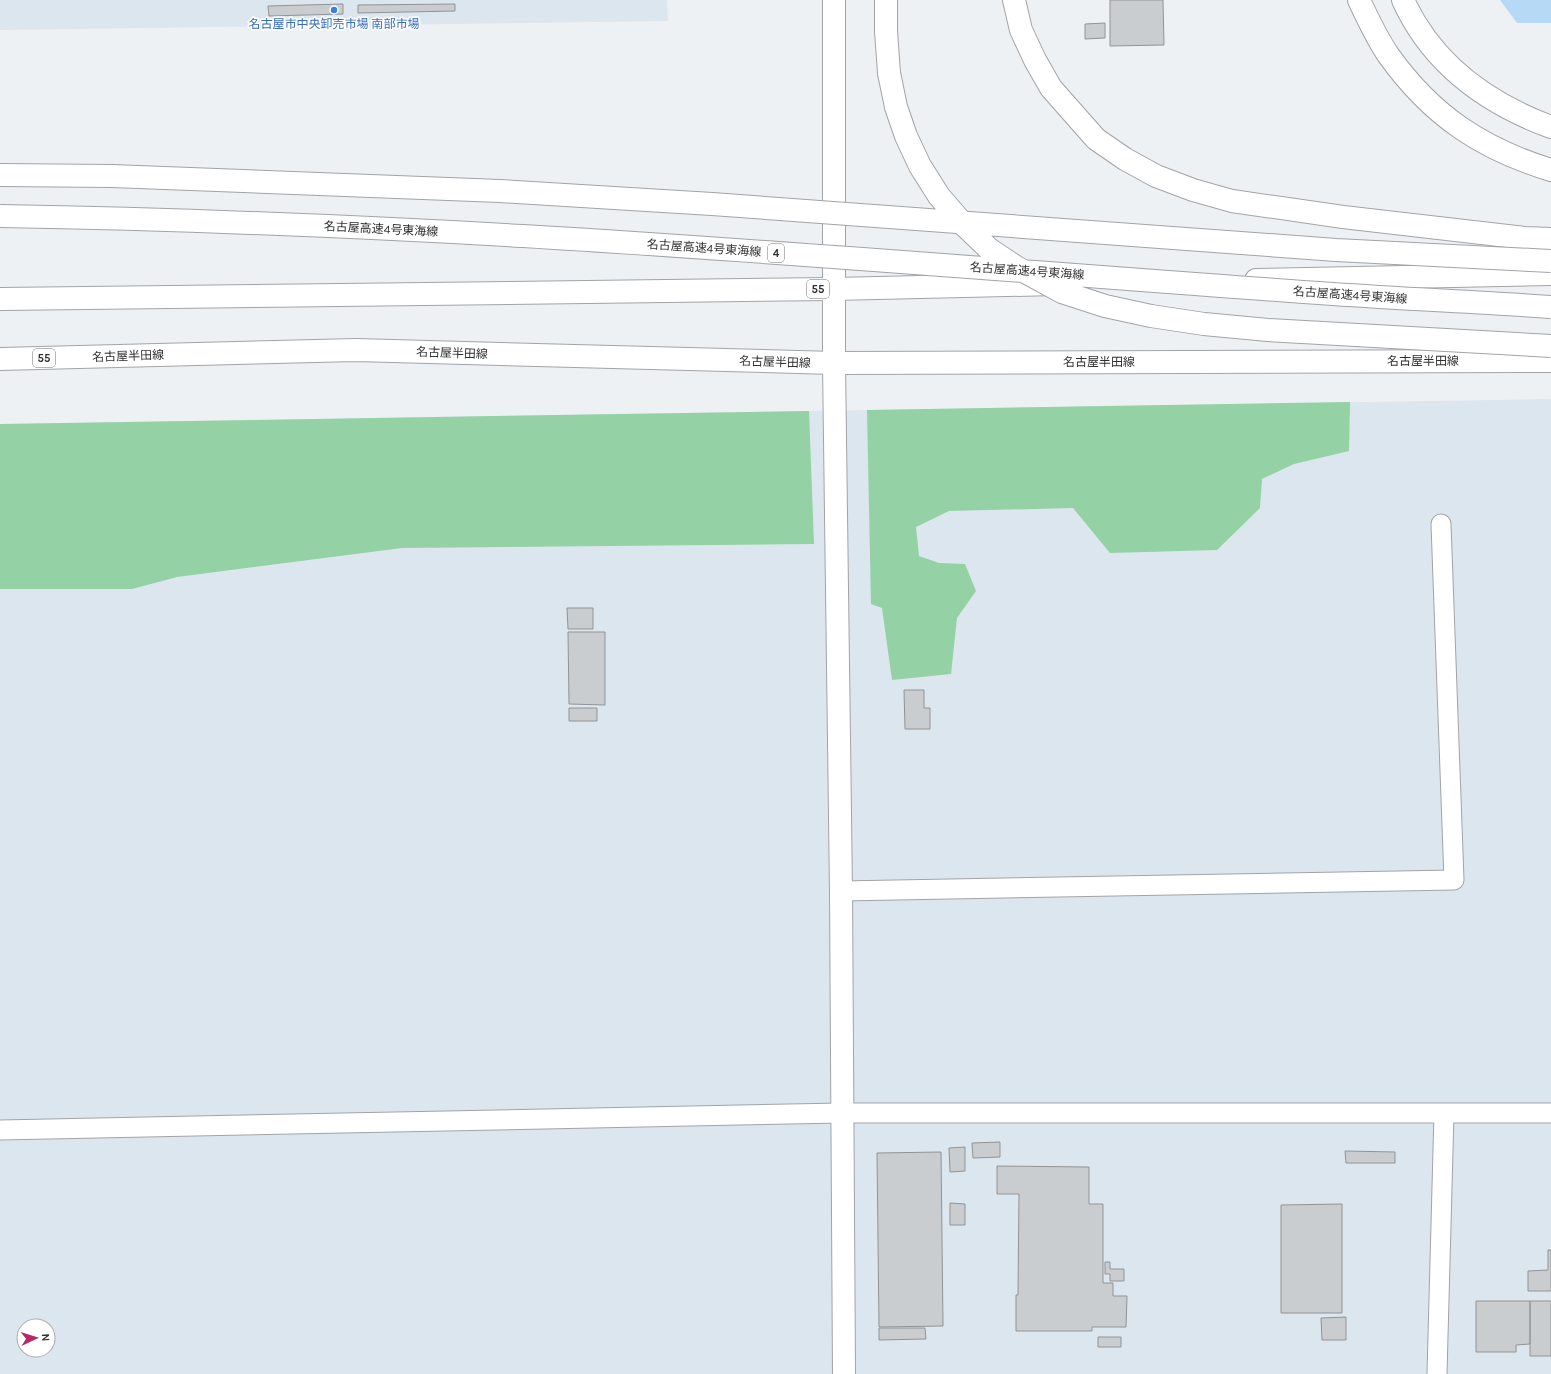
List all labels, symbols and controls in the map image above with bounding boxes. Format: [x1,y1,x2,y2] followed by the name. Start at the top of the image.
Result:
[329,5,339,15] marker: 名古屋市中央卸売市場 南部市場
[249,17,419,31] place label: 名古屋市中央卸売市場 南部市場
[323,219,439,239] street label: 名古屋高速4号東海線
[646,237,762,259] street label: 名古屋高速4号東海線
[768,244,784,262] road number: 4
[969,260,1085,282] street label: 名古屋高速4号東海線
[807,280,829,298] road number: 55
[1292,284,1408,306] street label: 名古屋高速4号東海線
[416,345,488,361] street label: 名古屋半田線
[92,348,164,364] street label: 名古屋半田線
[33,349,55,367] road number: 55
[739,354,811,370] street label: 名古屋半田線
[1387,354,1459,368] street label: 名古屋半田線
[1063,355,1135,369] street label: 名古屋半田線
[16,1318,56,1358] north arrow
[39,1333,52,1342] text: N

